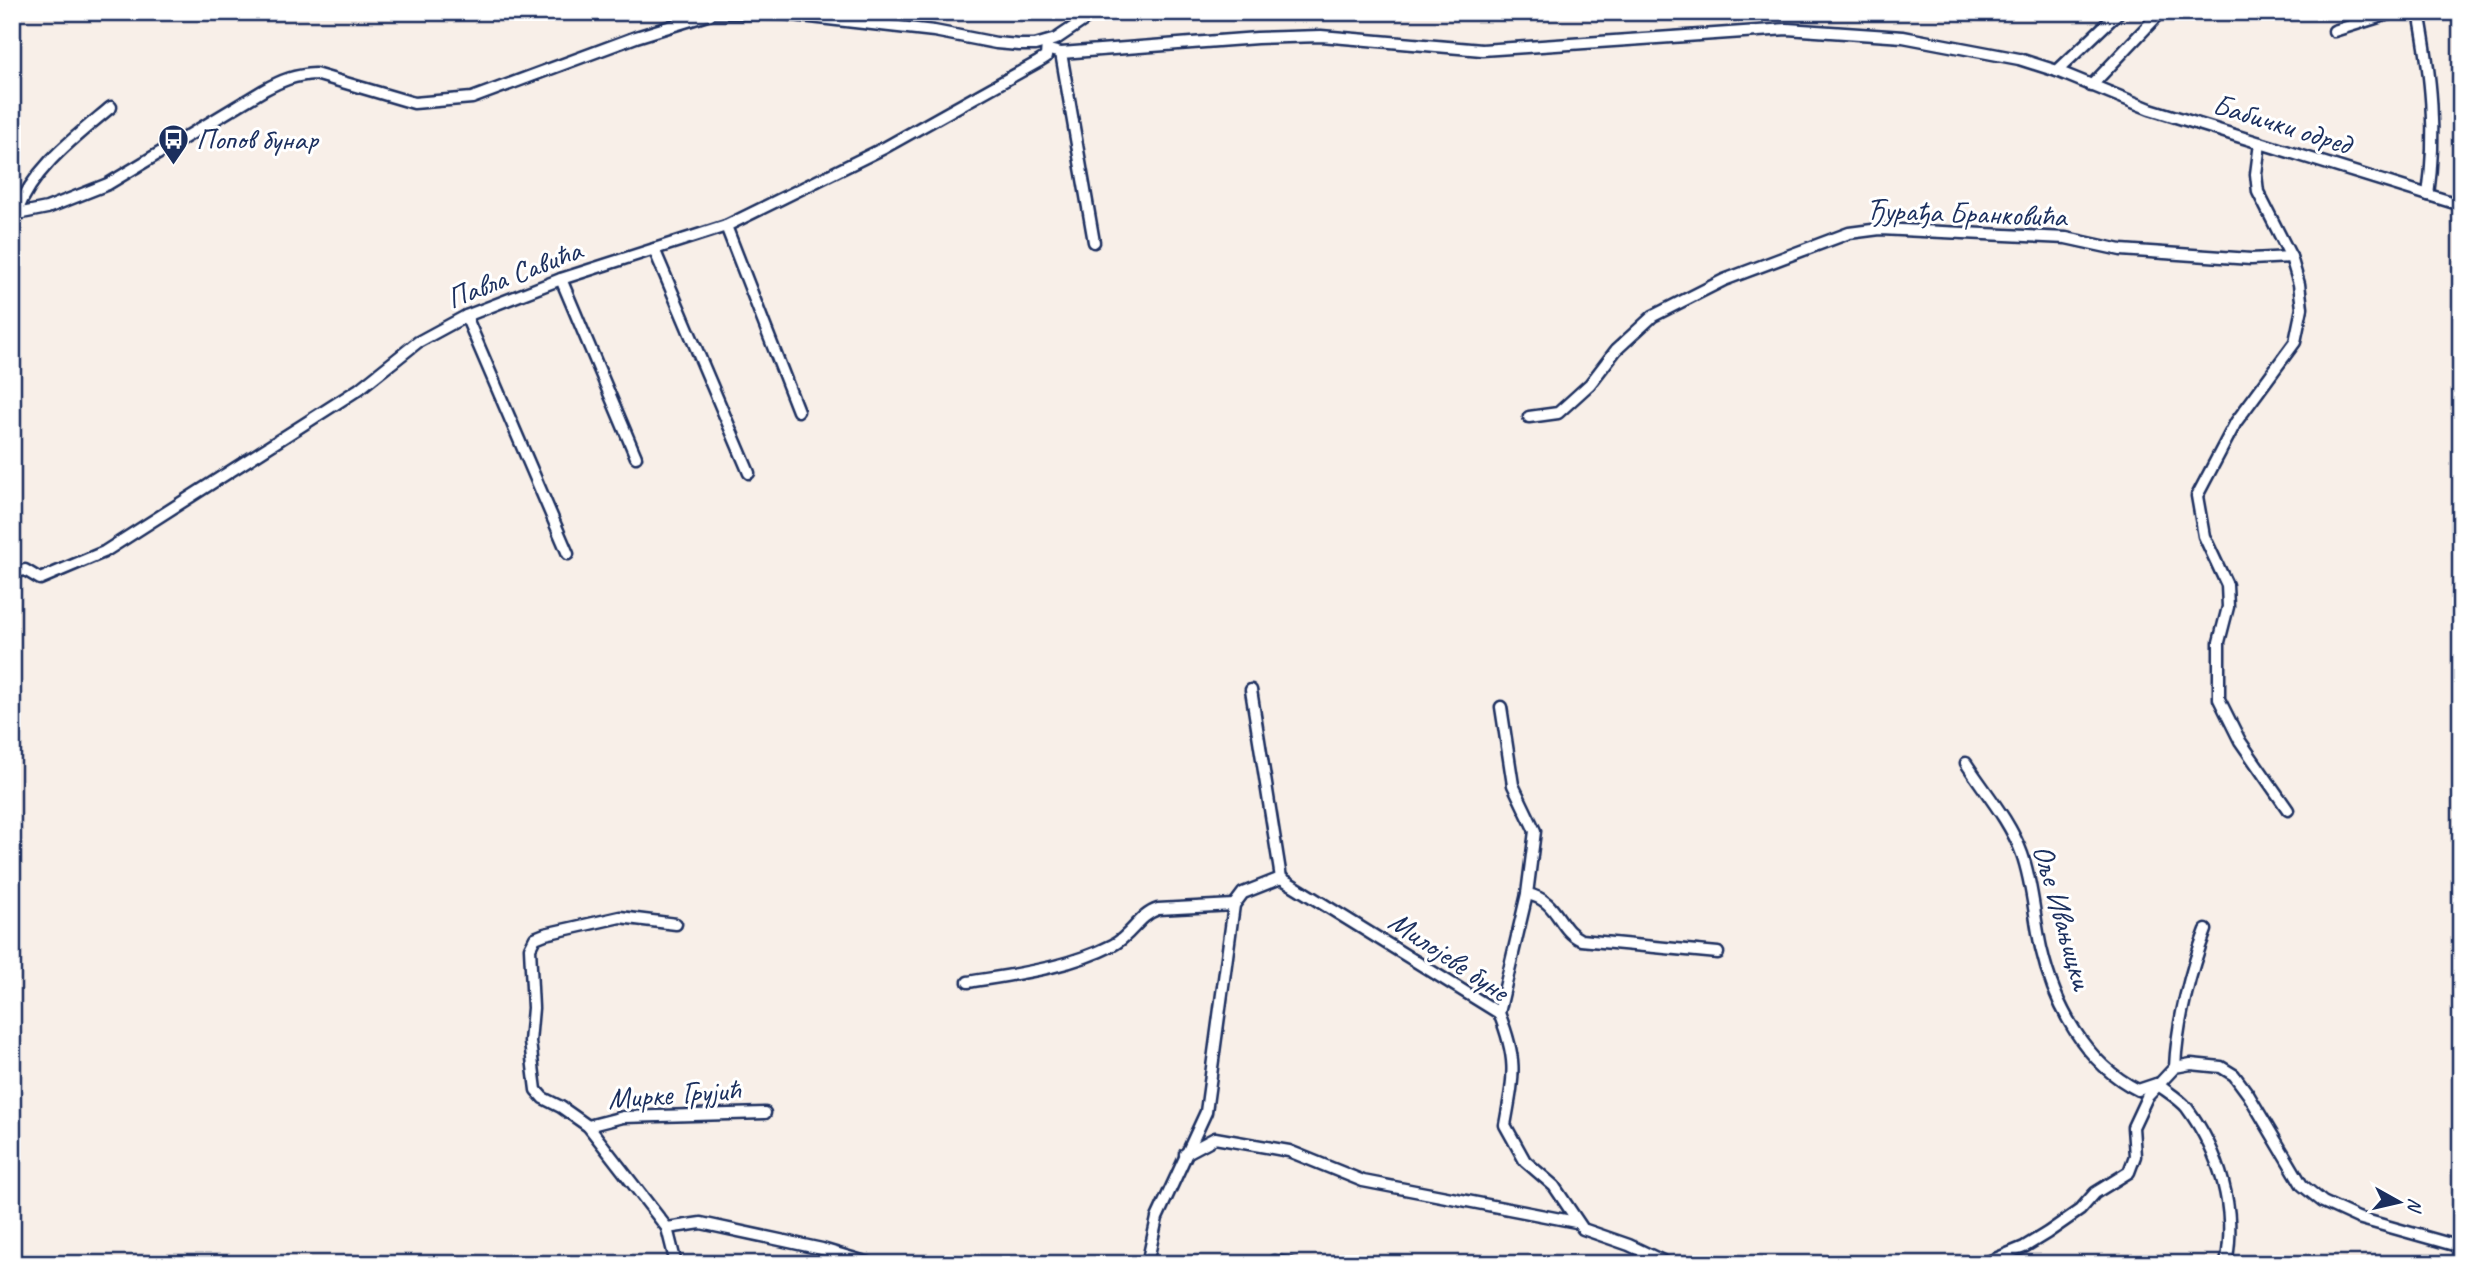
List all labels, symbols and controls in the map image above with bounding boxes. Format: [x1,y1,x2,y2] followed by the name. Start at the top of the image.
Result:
[2208,85,2359,164] street label: Бабички одред
[196,120,319,158] place label: Попов бунар
[156,122,190,166] bus stop icon: Попов бунар
[1865,191,2069,236] street label: Ђурађа Бранковића
[441,230,589,317] street label: Павла Савића
[2024,840,2102,995] street label: Оље Ивањицки
[1382,902,1518,1011] street label: Милојеве буне
[607,1070,744,1118] street label: Мирке Грујић
[2364,1168,2434,1238] north arrow
[2402,1197,2428,1215] text: N

